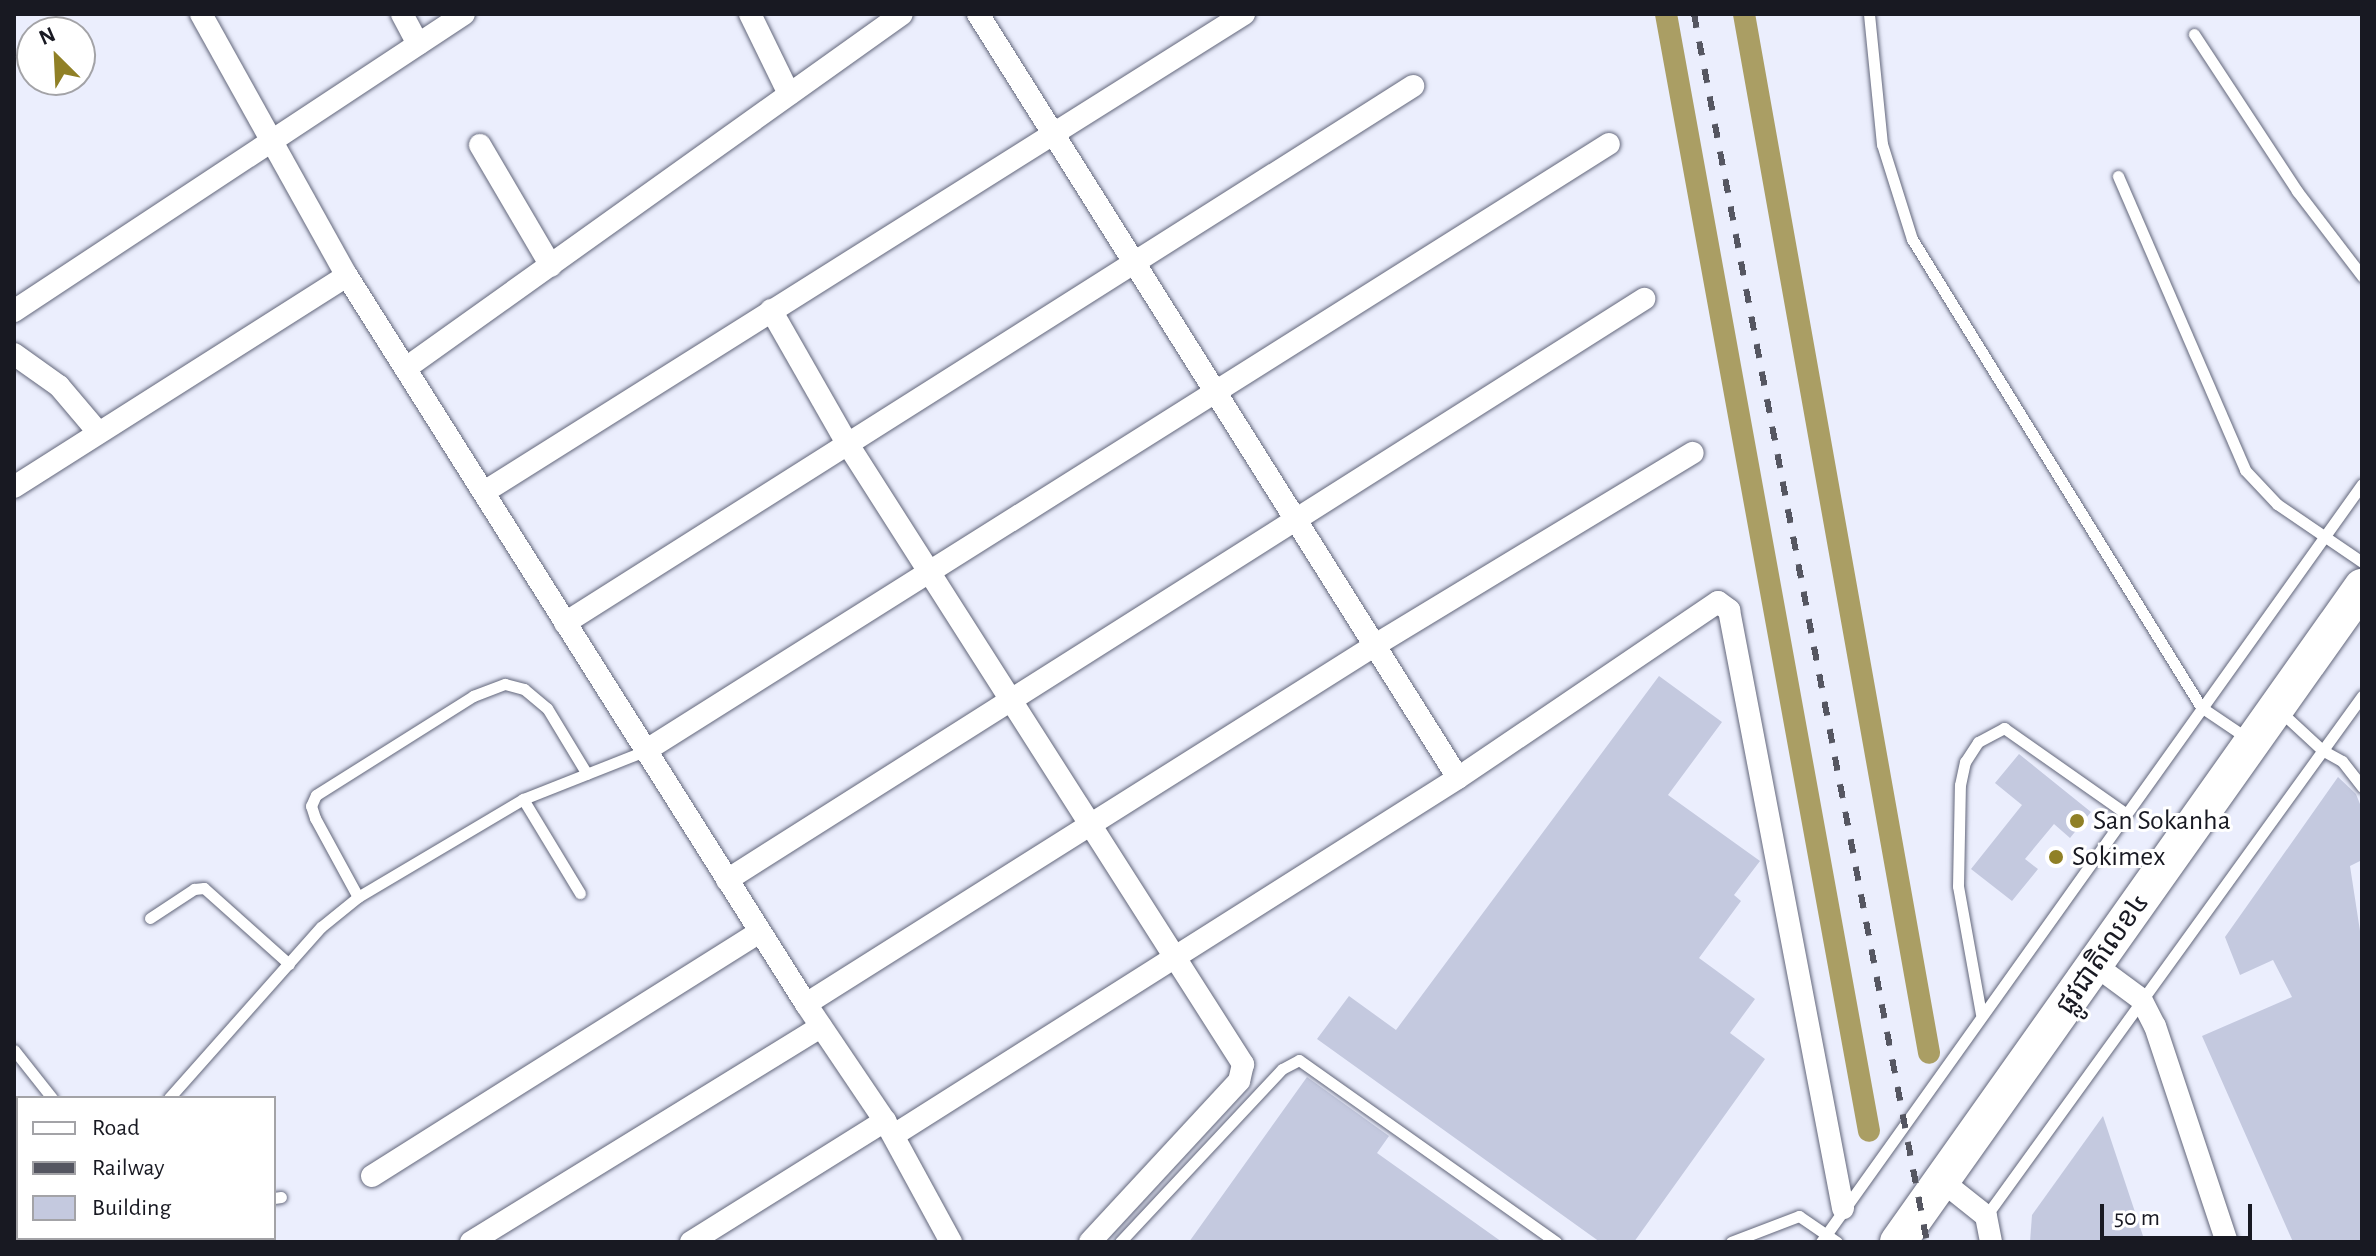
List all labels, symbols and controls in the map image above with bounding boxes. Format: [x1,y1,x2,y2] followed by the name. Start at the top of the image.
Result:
[16,16,96,96] north arrow
[36,23,59,49] text: N
[2093,804,2231,838] place label: San Sokanha
[2068,812,2086,830] marker: San Sokanha
[2072,840,2165,874] place label: Sokimex
[2047,848,2065,866] marker: Sokimex
[2049,887,2157,1021] street label: ផ្លូវជាតិលេខ៤
[16,1096,276,1240] legend
[92,1116,140,1140] text: Road
[92,1156,164,1180] text: Railway
[2104,1188,2256,1238] scale bar
[92,1196,171,1220] text: Building
[2114,1206,2160,1230] text: 50 m

